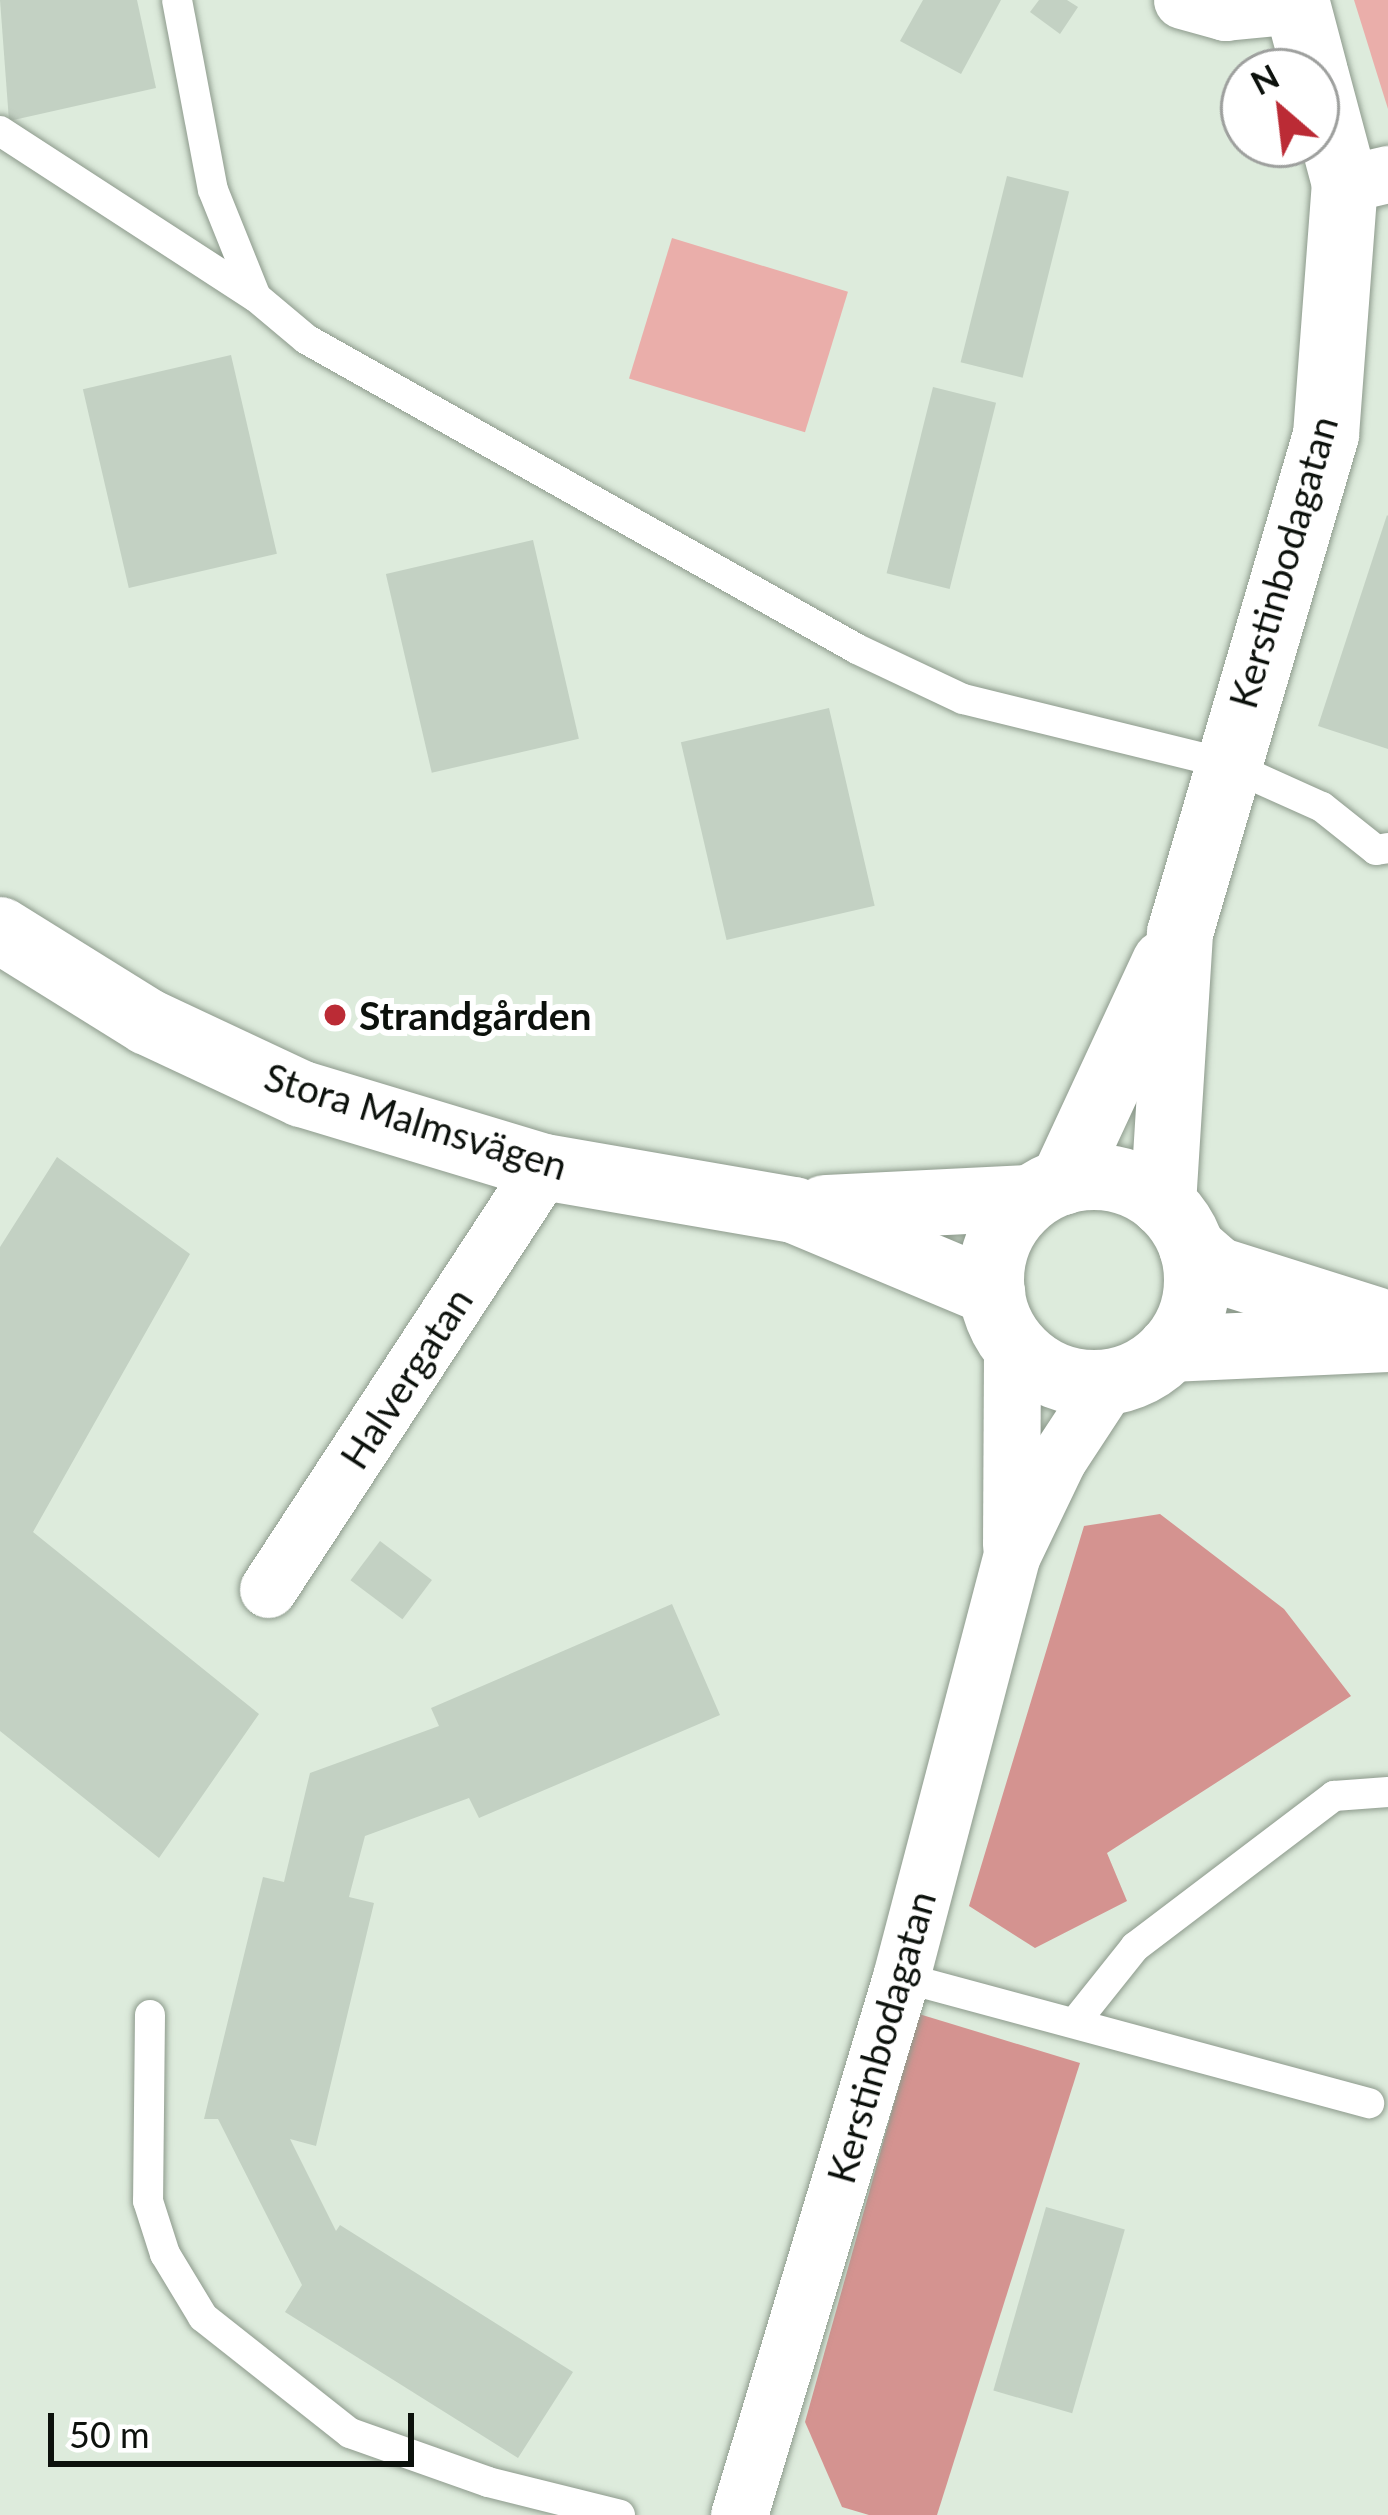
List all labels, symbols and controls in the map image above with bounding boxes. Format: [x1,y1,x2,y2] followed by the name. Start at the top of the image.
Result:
[1220,48,1340,168] north arrow
[1244,55,1285,102] text: N
[1219,411,1347,713] street label: Kerstinbodagatan
[359,992,592,1038] place label: Strandgården
[322,1002,348,1028] marker: Strandgården
[259,1053,573,1189] street label: Stora Malmsvägen
[330,1279,482,1477] street label: Halvergatan
[817,1886,945,2188] street label: Kerstinbodagatan
[54,2389,420,2463] scale bar
[69,2412,150,2456] text: 50 m

